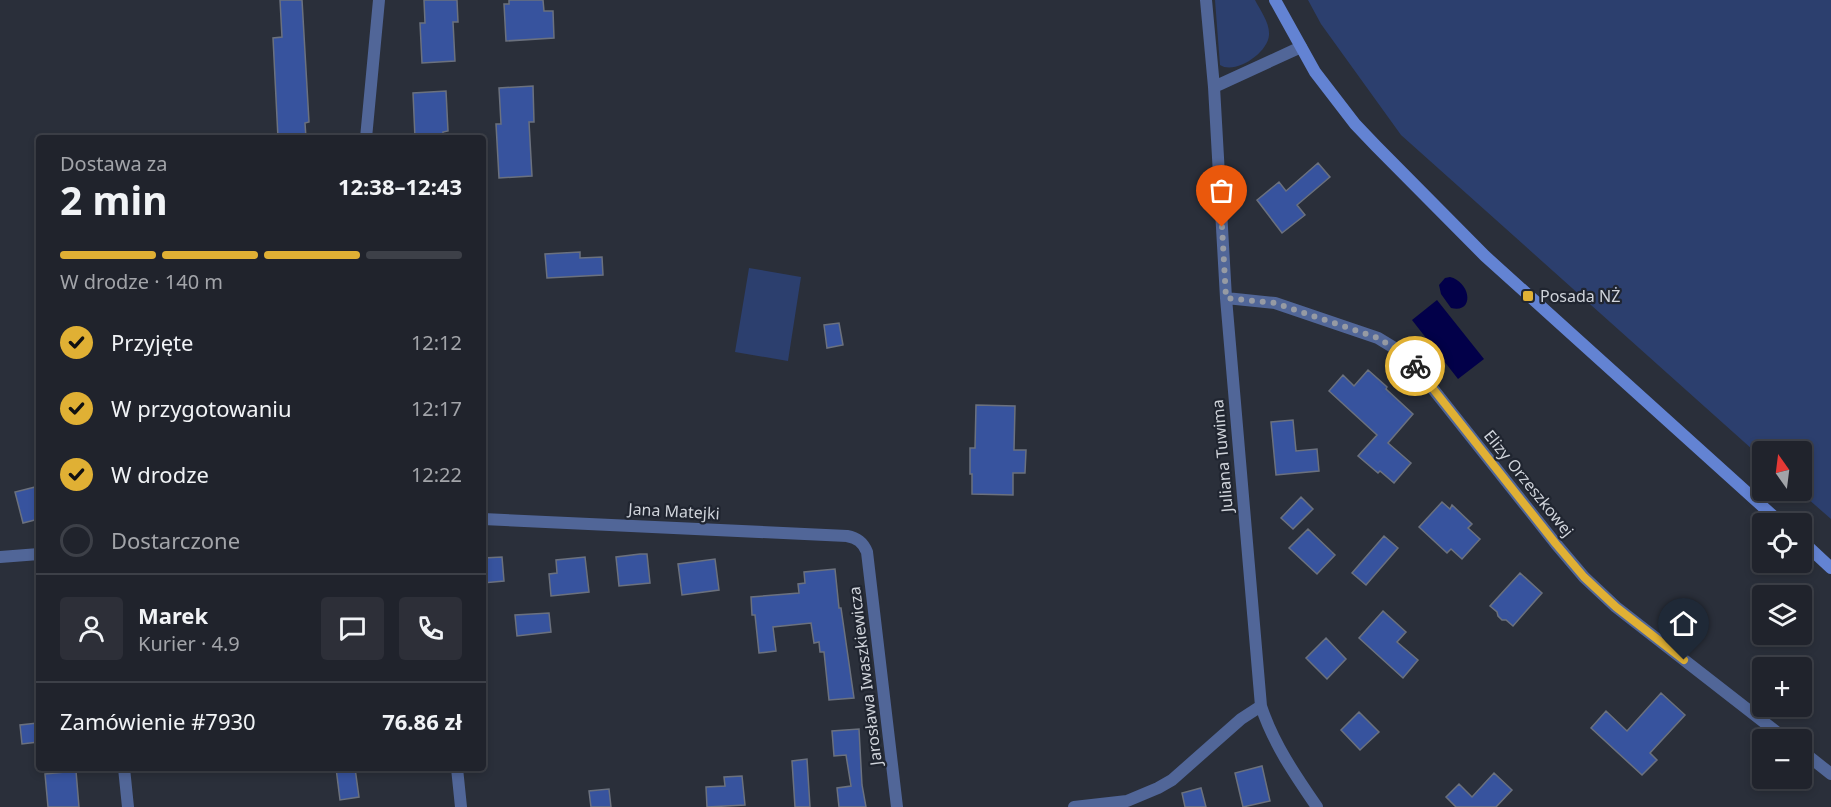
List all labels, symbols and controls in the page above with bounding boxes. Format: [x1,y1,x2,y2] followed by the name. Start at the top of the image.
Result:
[60,150,167,177] text: Dostawa za
[1196,165,1247,227] pin
[338,171,462,201] text: 12:38–12:43
[60,173,167,226] text: 2 min
[1205,174,1238,207] icon: bag
[60,268,223,295] text: W drodze · 140 m
[1540,285,1620,307] place label: Posada NŻ
[1521,289,1535,303] marker: Posada NŻ
[60,326,93,359] icon: check
[111,327,193,357] text: Przyjęte
[411,329,462,356] text: 12:12
[1385,336,1445,396] courier
[1399,350,1432,383] icon: bike
[60,392,93,425] icon: check
[111,393,292,423] text: W przygotowaniu
[411,395,462,422] text: 12:17
[1206,399,1238,515] street label: Juliana Tuwima
[1479,425,1579,541] street label: Elizy Orzeszkowej
[1752,441,1812,501] north arrow
[1752,441,1812,789] map controls
[60,458,93,491] icon: check
[111,459,209,489] text: W drodze
[411,461,462,488] text: 12:22
[626,498,720,524] street label: Jana Matejki
[1752,513,1812,573] button: locate
[111,525,240,555] text: Dostarczone
[843,585,887,769] street label: Jarosława Iwaszkiewicza
[1752,585,1812,645] button: layers
[60,597,123,660] button: person
[321,597,384,660] button: chat
[399,597,462,660] button: phone
[1658,598,1709,660] pin
[138,600,208,630] text: Marek
[1667,607,1700,640] icon: home
[138,630,240,657] text: Kurier · 4.9
[1752,657,1812,717] button: +
[60,706,256,736] text: Zamówienie #7930
[382,706,462,736] text: 76.86 zł
[1752,729,1812,789] button: −

